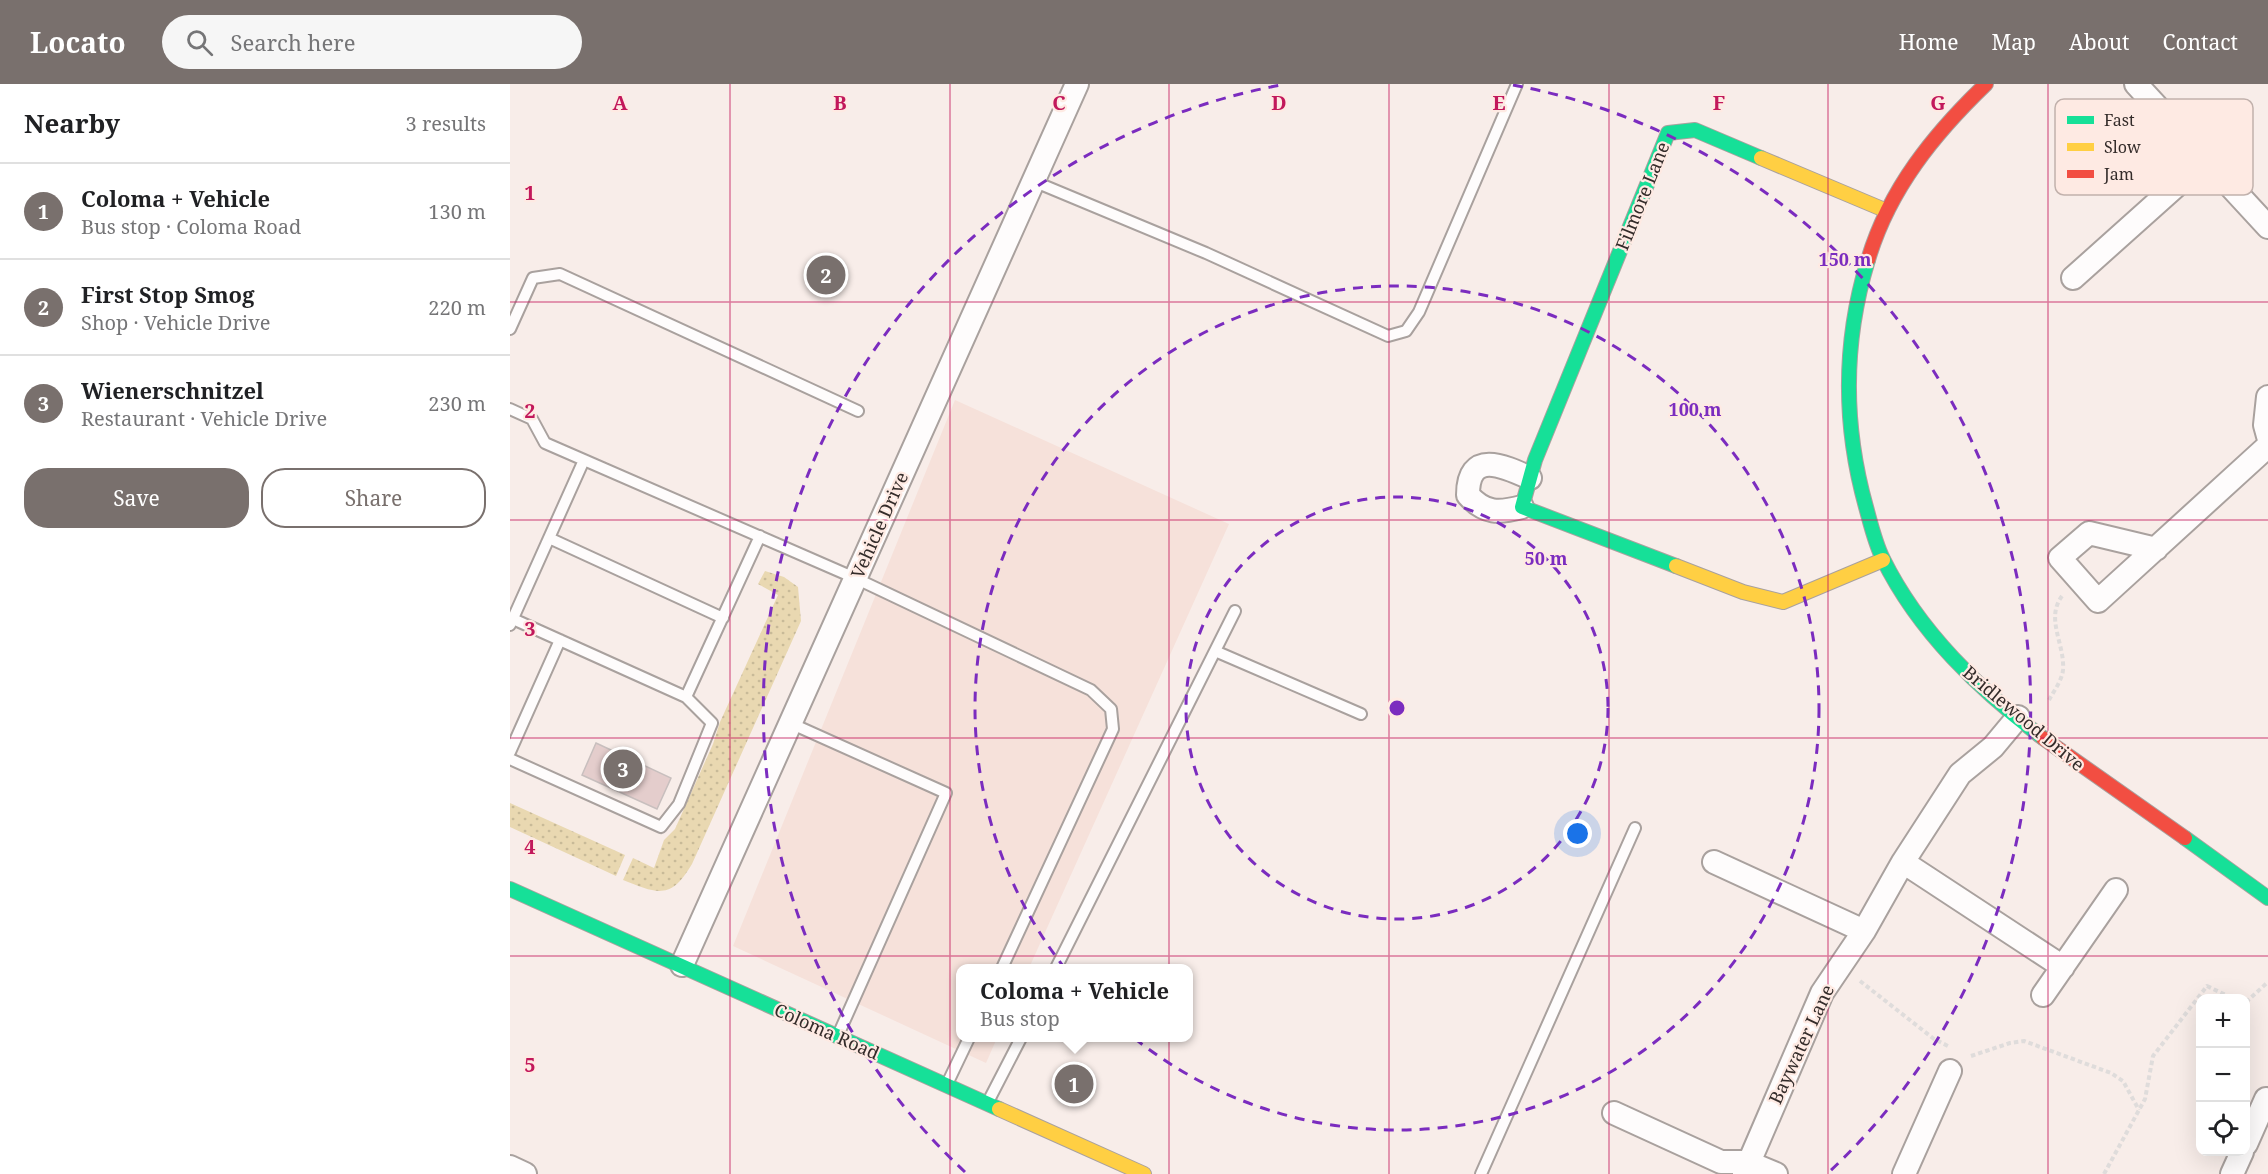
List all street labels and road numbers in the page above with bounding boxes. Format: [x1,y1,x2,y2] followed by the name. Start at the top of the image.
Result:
[1609,138,1675,254] street label: Filmore Lane
[845,468,913,582] street label: Vehicle Drive
[1958,660,2090,776] street label: Bridlewood Drive
[1763,980,1839,1108] street label: Baywater Lane
[771,997,883,1065] street label: Coloma Road

